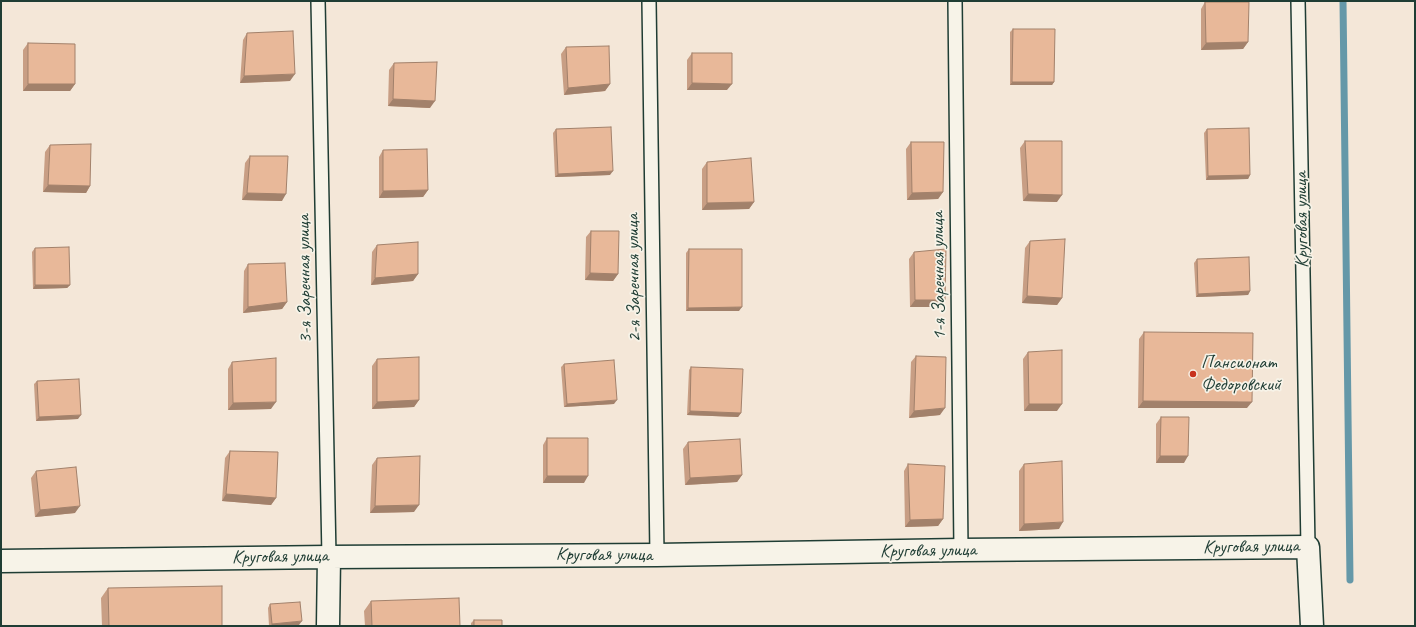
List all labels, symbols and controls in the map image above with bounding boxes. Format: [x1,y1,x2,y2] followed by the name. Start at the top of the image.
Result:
[1290,172,1314,268] street label: Круговая улица
[926,211,952,341] street label: 1-я Заречная улица
[621,213,647,343] street label: 2-я Заречная улица
[292,214,318,344] street label: 3-я Заречная улица
[1201,352,1281,396] place label: Пансионат Федоровский
[1188,369,1198,379] marker: Пансионат Федоровский
[1203,535,1299,559] street label: Круговая улица
[880,539,976,563] street label: Круговая улица
[556,544,652,566] street label: Круговая улица
[232,545,328,569] street label: Круговая улица

